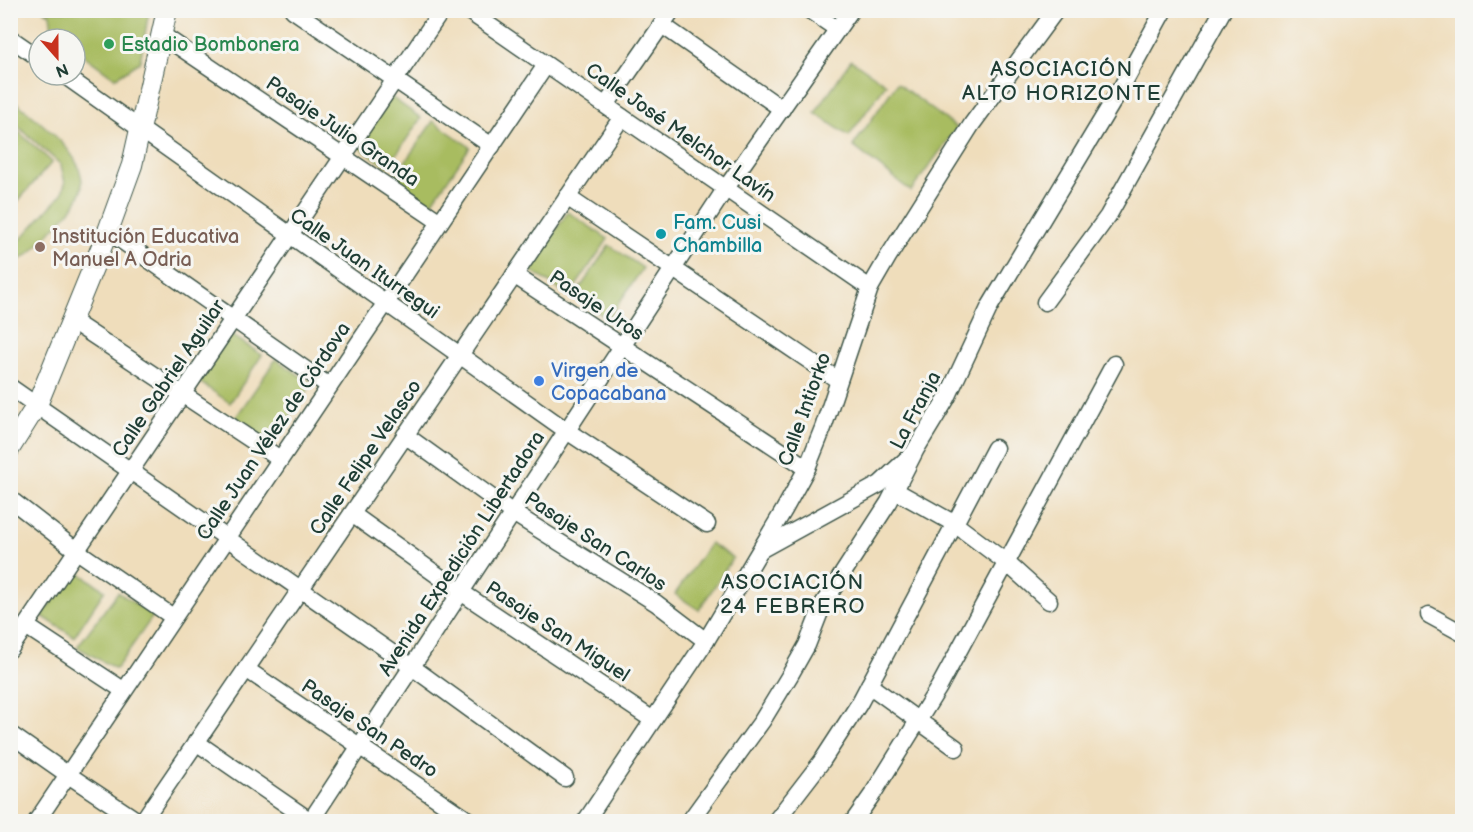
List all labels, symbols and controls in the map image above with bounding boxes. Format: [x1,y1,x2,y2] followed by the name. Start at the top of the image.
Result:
[27,27,87,87] north arrow
[121,33,300,57] place label: Estadio Bombonera
[102,37,116,51] marker: Estadio Bombonera
[962,57,1162,106] district label: ASOCIACIÓN ALTO HORIZONTE
[581,58,780,208] street label: Calle José Melchor Lavín
[53,59,71,81] text: N
[261,72,424,192] street label: Pasaje Julio Granda
[285,203,444,324] street label: Calle Juan Iturregui
[673,211,762,258] place label: Fam. Cusi Chambilla
[52,225,239,272] place label: Institución Educativa Manuel A Odria
[654,227,668,241] marker: Fam. Cusi Chambilla
[33,240,47,254] marker: Institución Educativa Manuel A Odria
[545,265,648,346] street label: Pasaje Uros
[107,295,231,462] street label: Calle Gabriel Aguilar
[192,318,356,545] street label: Calle Juan Vélez de Córdova
[773,349,837,469] street label: Calle Intiorko
[551,359,667,406] place label: Virgen de Copacabana
[885,367,946,454] street label: La Franja
[532,374,546,388] marker: Virgen de Copacabana
[305,375,427,540] street label: Calle Felipe Velasco
[374,427,550,681] street label: Avenida Expedición Libertadora
[520,487,671,597] street label: Pasaje San Carlos
[720,570,866,619] district label: ASOCIACIÓN 24 FEBRERO
[481,576,634,687] street label: Pasaje San Miguel
[297,674,442,783] street label: Pasaje San Pedro

